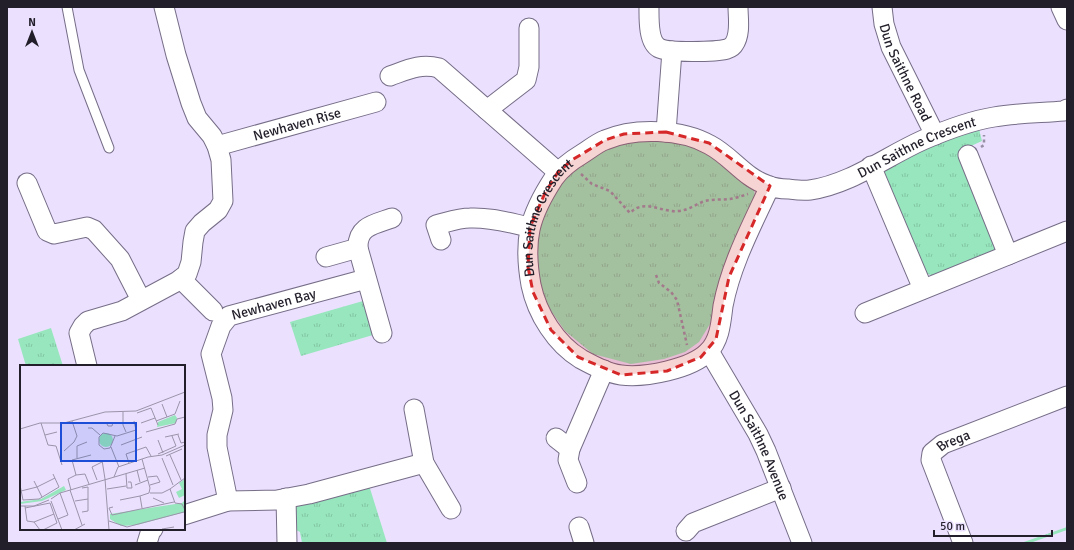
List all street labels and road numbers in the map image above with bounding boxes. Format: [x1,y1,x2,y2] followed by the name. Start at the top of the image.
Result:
[875,21,935,124] street label: Dun Saithne Road
[251,104,343,145] street label: Newhaven Rise
[855,113,978,182] street label: Dun Saithne Crescent
[520,155,577,278] street label: Dun Saithne Crescent
[230,285,318,324] street label: Newhaven Bay
[725,387,792,503] street label: Dun Saithne Avenue
[933,426,972,455] street label: Brega

